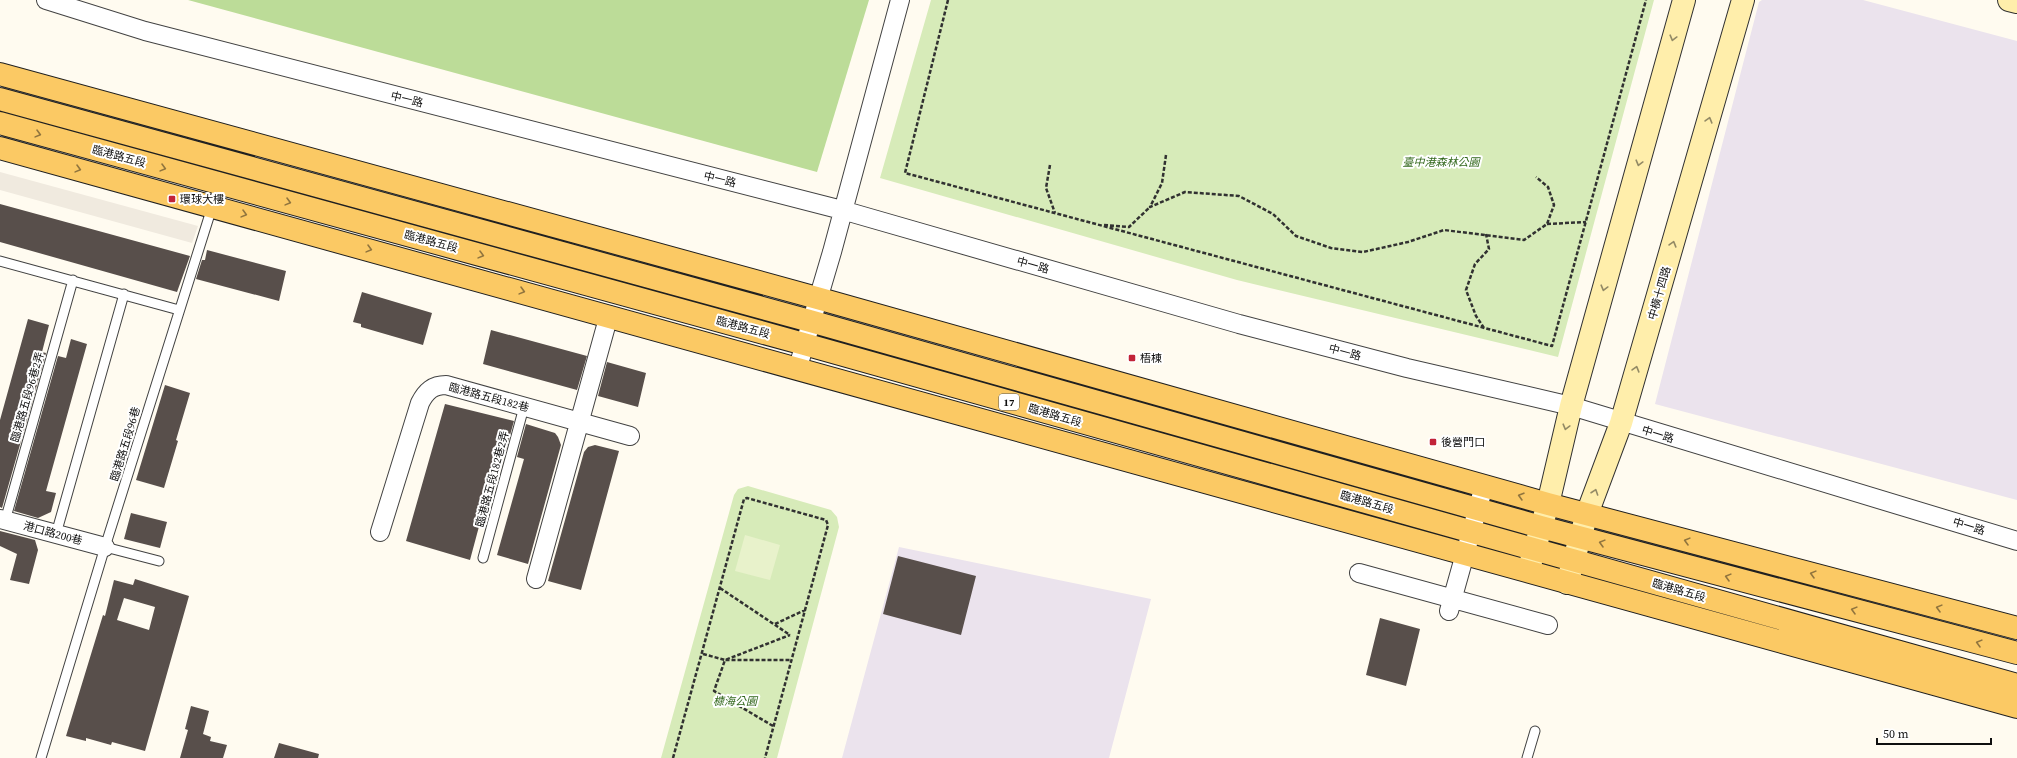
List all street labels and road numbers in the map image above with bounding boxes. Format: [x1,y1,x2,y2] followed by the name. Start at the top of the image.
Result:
[389,88,425,111] street label: 中一路
[90,142,147,171] street label: 臨港路五段
[702,168,738,191] street label: 中一路
[402,227,459,256] street label: 臨港路五段
[1015,254,1051,277] street label: 中一路
[1645,265,1674,322] street label: 中橫十四路
[714,313,771,342] street label: 臨港路五段
[1327,341,1363,364] street label: 中一路
[7,350,48,444] street label: 臨港路五段96巷2弄
[447,380,531,415] street label: 臨港路五段182巷
[999,394,1019,410] road number: 17
[1026,401,1083,430] street label: 臨港路五段
[107,405,144,483] street label: 臨港路五段96巷
[1640,422,1676,446] street label: 中一路
[472,429,513,529] street label: 臨港路五段182巷2弄
[1338,488,1395,517] street label: 臨港路五段
[1951,514,1987,538] street label: 中一路
[22,518,84,549] street label: 港口路200巷
[1650,576,1707,605] street label: 臨港路五段

